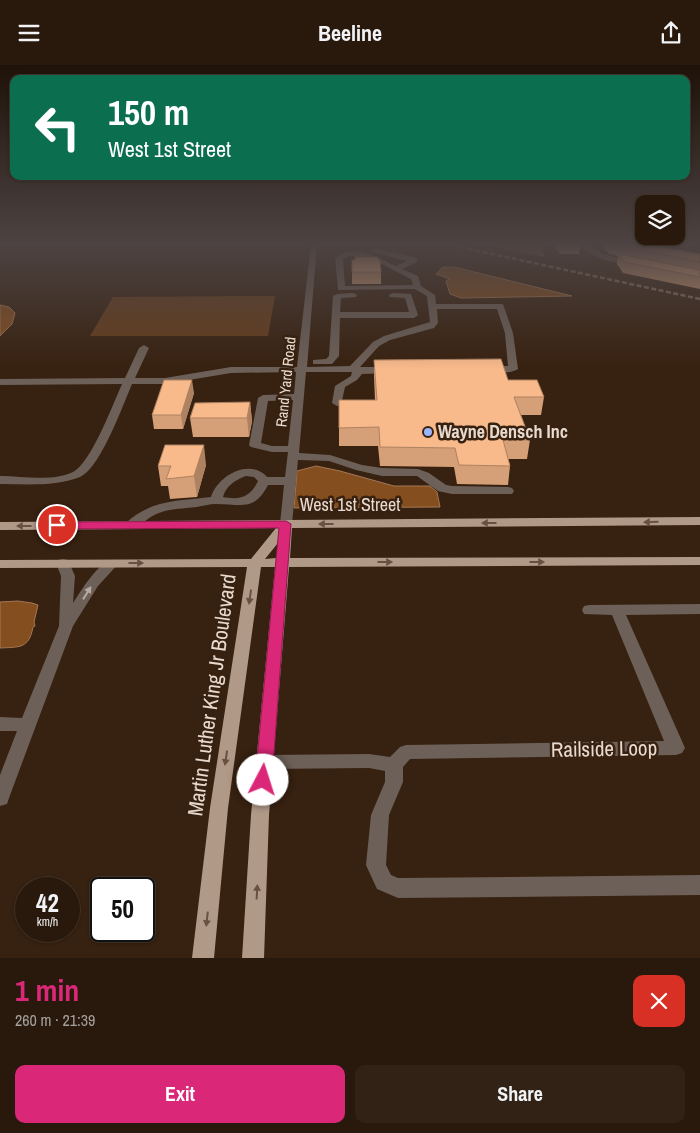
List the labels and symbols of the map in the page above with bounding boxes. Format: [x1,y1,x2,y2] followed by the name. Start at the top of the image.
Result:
[270,336,301,428] street label: Rand Yard Road
[438,419,568,444] place label: Wayne Densch Inc
[422,426,434,438] marker: Wayne Densch Inc
[300,492,400,517] street label: West 1st Street
[36,504,78,546] pin
[643,518,659,526] one-way arrow
[481,519,497,527] one-way arrow
[318,520,334,528] one-way arrow
[16,522,32,530] one-way arrow
[377,558,393,566] one-way arrow
[530,558,546,566] one-way arrow
[128,559,144,567] one-way arrow
[180,572,243,818] street label: Martin Luther King Jr Boulevard
[82,586,92,600] one-way arrow
[245,589,253,605] one-way arrow
[551,733,657,764] street label: Railside Loop
[222,750,230,766] one-way arrow
[236,753,288,805] position arrow
[90,877,155,942] speed limit sign: 50
[253,884,261,900] one-way arrow
[203,911,211,927] one-way arrow

